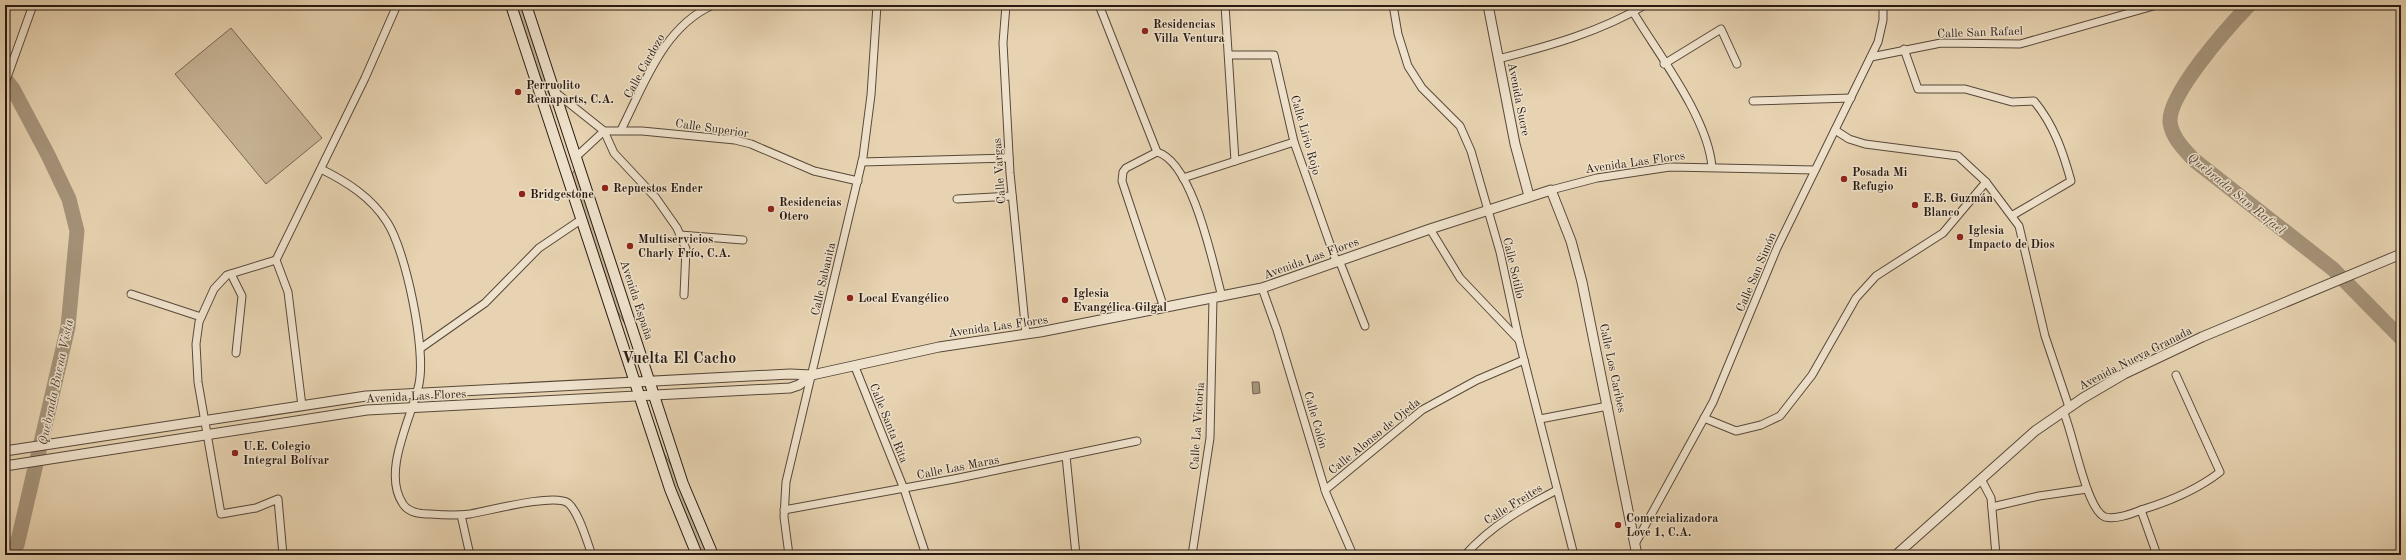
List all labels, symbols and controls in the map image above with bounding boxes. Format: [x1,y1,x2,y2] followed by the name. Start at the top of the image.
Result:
[1153,19,1225,45] place label: Residencias Villa Ventura
[1140,26,1150,36] marker: Residencias Villa Ventura
[1937,26,2023,40] street label: Calle San Rafael
[622,32,668,101] street label: Calle Cardozo
[1505,61,1531,137] street label: Avenida Sucre
[526,80,614,106] place label: Perruolito Remaparts, C.A.
[513,87,523,97] marker: Perruolito Remaparts, C.A.
[1288,94,1322,177] street label: Calle Lirio Rojo
[674,118,749,140] street label: Calle Superior
[992,138,1008,204] street label: Calle Vargas
[1585,150,1686,176] street label: Avenida Las Flores
[2185,151,2287,237] water label: Quebrada San Rafael
[1852,167,1908,193] place label: Posada Mi Refugio
[1839,174,1849,184] marker: Posada Mi Refugio
[600,183,610,193] marker: Repuestos Ender
[613,183,703,195] place label: Repuestos Ender
[517,189,527,199] marker: Bridgestone
[530,189,594,201] place label: Bridgestone
[1923,193,1993,219] place label: E.B. Guzmán Blanco
[779,197,841,223] place label: Residencias Otero
[1910,200,1920,210] marker: E.B. Guzmán Blanco
[766,204,776,214] marker: Residencias Otero
[1968,225,2055,251] place label: Iglesia Impacto de Dios
[1735,230,1779,314] street label: Calle San Simón
[1955,232,1965,242] marker: Iglesia Impacto de Dios
[638,234,731,260] place label: Multiservicios Charly Frío, C.A.
[1262,236,1361,282] street label: Avenida Las Flores
[1500,236,1526,300] street label: Calle Sotillo
[625,241,635,251] marker: Multiservicios Charly Frío, C.A.
[810,241,838,317] street label: Calle Sabanita
[618,259,655,342] street label: Avenida España
[1073,288,1167,314] place label: Iglesia Evangélica Gilgal
[845,293,855,303] marker: Local Evangélico
[858,293,949,305] place label: Local Evangélico
[1060,295,1070,305] marker: Iglesia Evangélica Gilgal
[948,314,1049,340] street label: Avenida Las Flores
[37,318,76,446] water label: Quebrada Buena Vista
[1597,323,1627,414] street label: Calle Los Caribes
[2077,325,2194,393] street label: Avenida Nueva Granada
[622,351,736,367] district label: Vuelta El Cacho
[867,382,910,465] street label: Calle Santa Rita
[1189,382,1207,470] street label: Calle La Victoria
[366,388,467,406] street label: Avenida Las Flores
[1301,390,1329,451] street label: Calle Colón
[1327,396,1423,477] street label: Calle Alonso de Ojeda
[243,441,329,467] place label: U.E. Colegio Integral Bolívar
[230,448,240,458] marker: U.E. Colegio Integral Bolívar
[916,454,1001,482] street label: Calle Las Maras
[1482,482,1545,527] street label: Calle Freites
[1626,513,1718,539] place label: Comercializadora Love 1, C.A.
[1613,520,1623,530] marker: Comercializadora Love 1, C.A.

